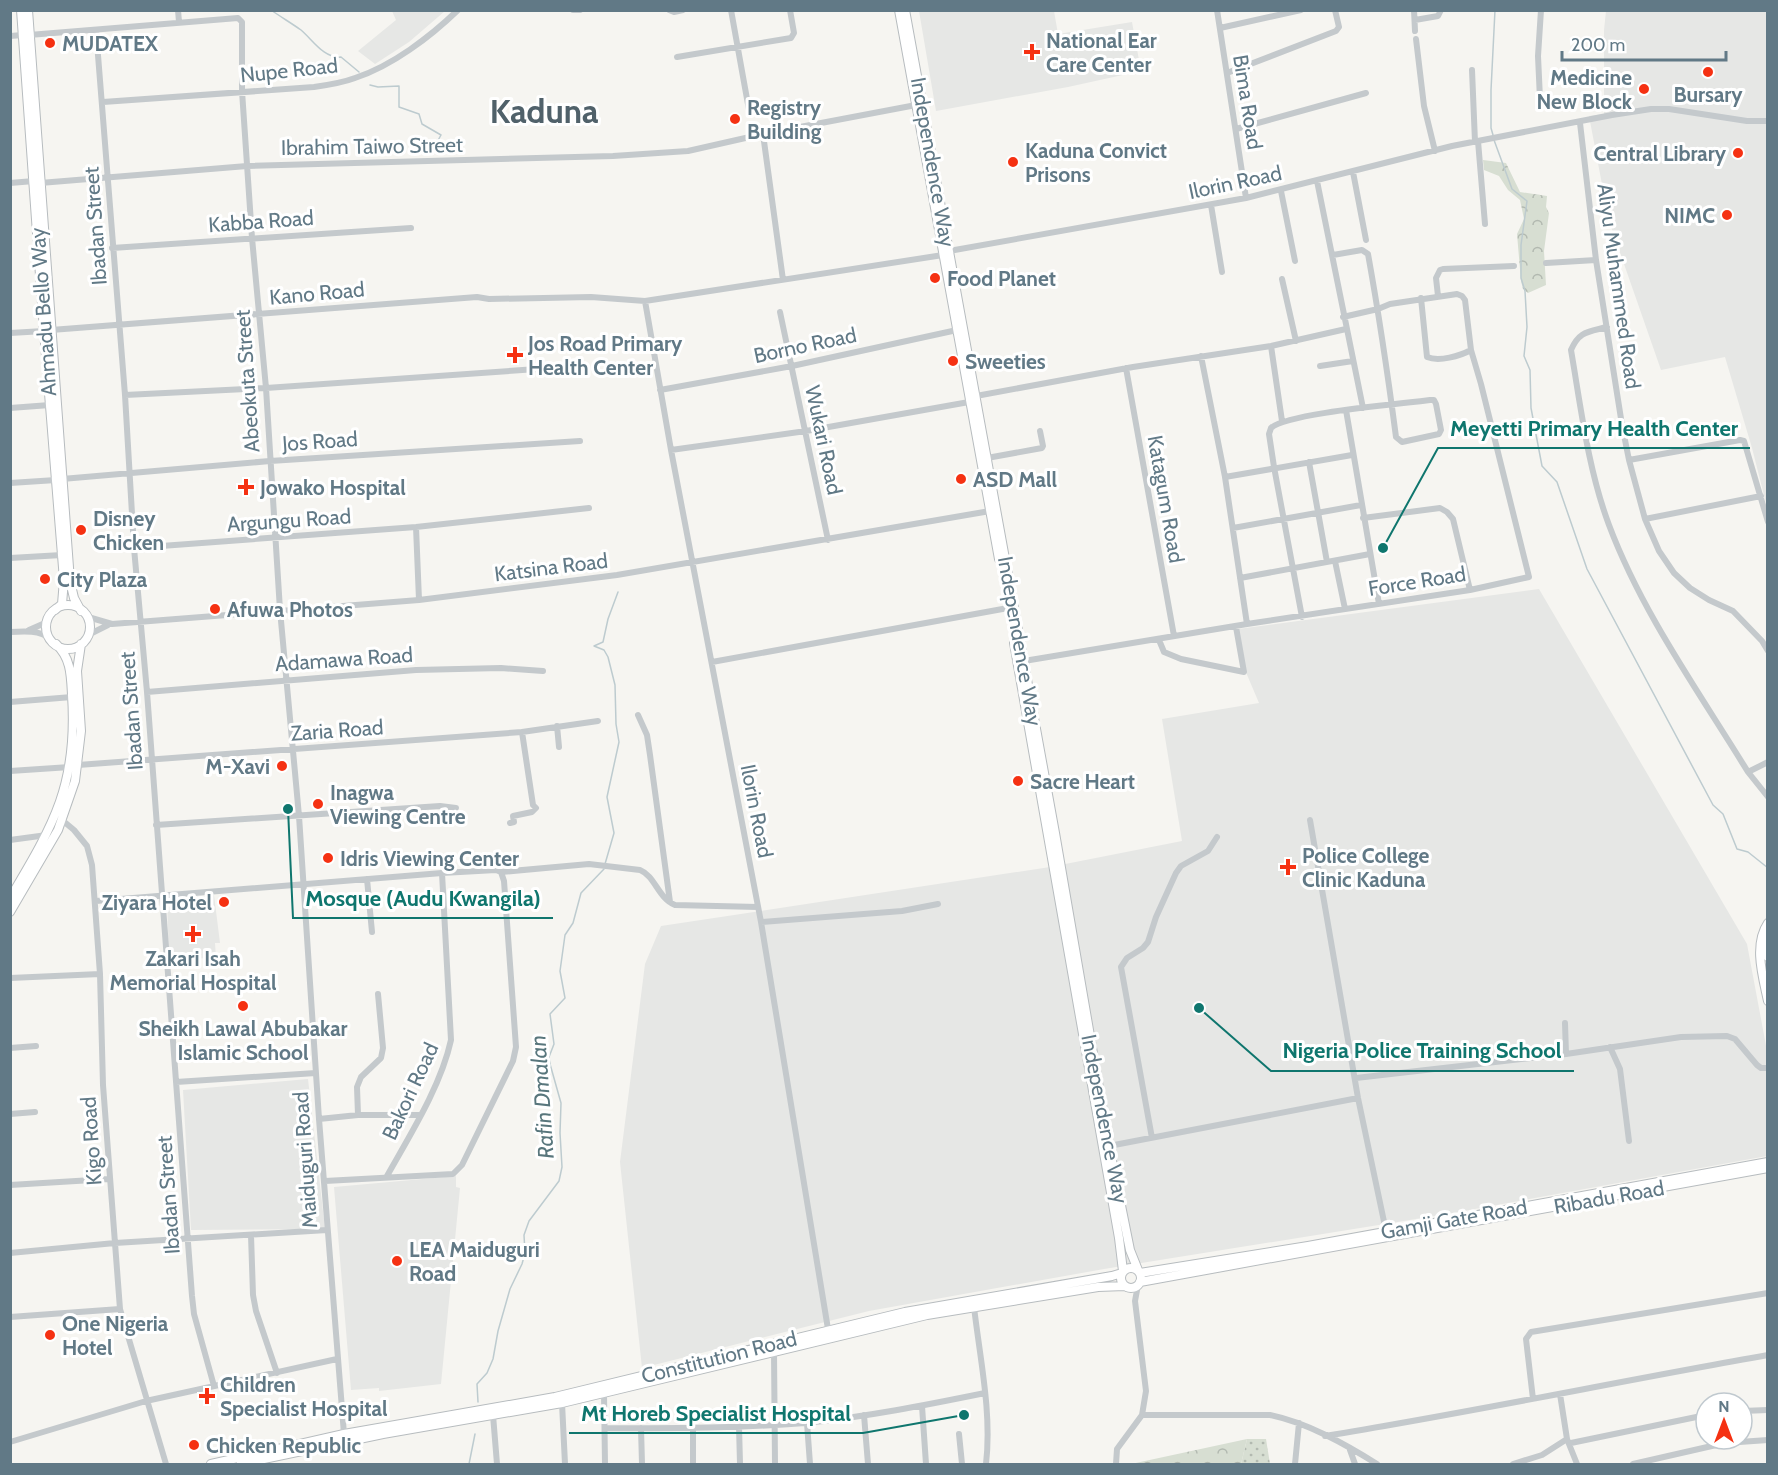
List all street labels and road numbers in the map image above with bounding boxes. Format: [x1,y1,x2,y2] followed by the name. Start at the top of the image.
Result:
[239,52,339,88] street label: Nupe Road
[1228,53,1268,151] street label: Bima Road
[906,75,960,249] street label: Independence Way
[281,132,463,160] street label: Ibrahim Taiwo Street
[1186,160,1284,204] street label: Ilorin Road
[78,166,112,286] street label: Ibadan Street
[1592,182,1646,390] street label: Aliyu Muhammed Road
[207,205,315,237] street label: Kabba Road
[25,227,61,397] street label: Ahmadu Bello Way
[268,276,366,310] street label: Kano Road
[230,309,264,453] street label: Abeokuta Street
[751,322,859,368] street label: Borno Road
[800,383,848,497] street label: Wukari Road
[280,426,359,456] street label: Jos Road
[1142,433,1190,565] street label: Katagum Road
[226,503,352,537] street label: Argungu Road
[493,548,609,586] street label: Katsina Road
[993,554,1047,728] street label: Independence Way
[1366,561,1468,601] street label: Force Road
[274,642,414,676] street label: Adamawa Road
[114,651,148,771] street label: Ibadan Street
[290,714,384,746] street label: Zaria Road
[736,762,778,860] street label: Ilorin Road
[1076,1032,1134,1206] street label: Independence Way
[377,1038,443,1144] street label: Bakori Road
[288,1091,322,1229] street label: Maiduguri Road
[75,1096,107,1186] street label: Kigo Road
[151,1135,185,1255] street label: Ibadan Street
[1552,1175,1666,1219] street label: Ribadu Road
[1379,1194,1529,1245] street label: Gamji Gate Road
[639,1326,799,1388] street label: Constitution Road

